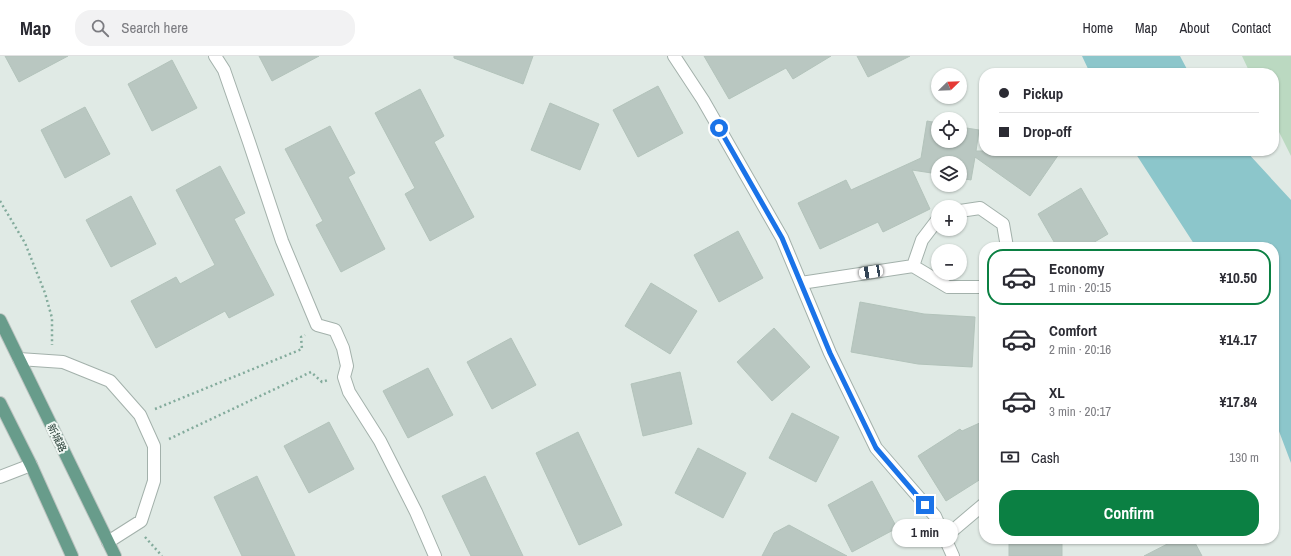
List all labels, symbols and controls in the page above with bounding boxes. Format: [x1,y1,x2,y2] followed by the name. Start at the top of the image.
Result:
[75,10,355,46] search box
[20,15,51,41] text: Map
[89,17,111,39] icon: search
[121,17,188,38] text: Search here
[1082,19,1113,37] text: Home
[1135,19,1157,37] text: Map
[1179,19,1209,37] text: About
[1231,19,1271,37] text: Contact
[931,68,967,104] north arrow
[931,68,967,280] map controls
[1023,83,1063,104] text: Pickup
[931,112,967,148] button: locate
[710,119,728,137] route start
[1023,121,1072,142] text: Drop-off
[931,156,967,192] button: layers
[931,200,967,236] button: +
[931,244,967,280] button: −
[1049,258,1104,279] text: Economy
[1001,259,1037,295] icon: car
[858,264,884,280] car
[1219,267,1257,288] text: ¥10.50
[1049,279,1111,296] text: 1 min · 20:15
[1049,320,1097,341] text: Comfort
[1001,321,1037,357] icon: car
[1219,329,1257,350] text: ¥14.17
[1049,341,1111,358] text: 2 min · 20:16
[1049,382,1065,403] text: XL
[1001,383,1037,419] icon: car
[1219,391,1257,412] text: ¥17.84
[1049,403,1111,420] text: 3 min · 20:17
[45,422,69,454] street label: 新城路
[999,446,1021,468] icon: cash
[1031,447,1060,468] text: Cash
[1229,449,1259,466] text: 130 m
[999,490,1259,536] button: Confirm
[916,496,934,514] route end
[892,519,958,547] callout: 1 min
[911,524,939,541] text: 1 min

